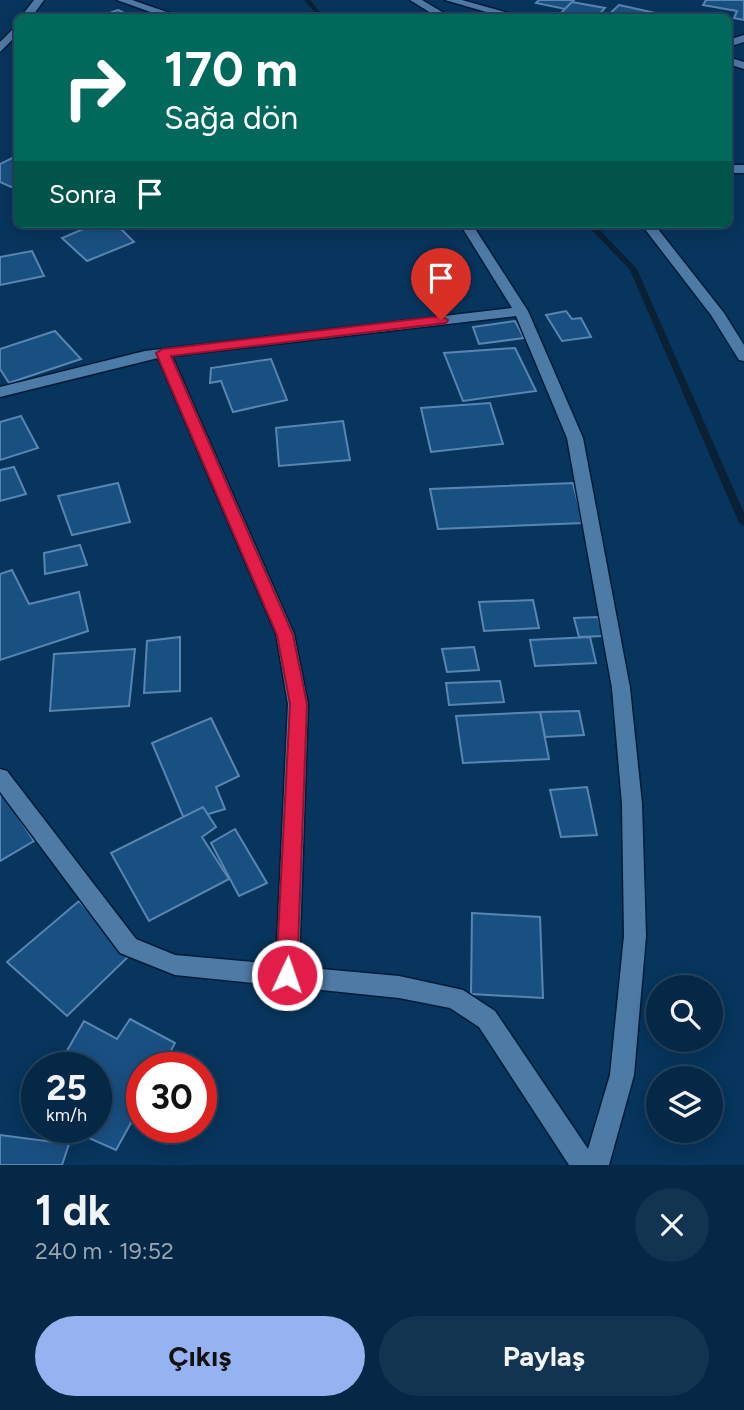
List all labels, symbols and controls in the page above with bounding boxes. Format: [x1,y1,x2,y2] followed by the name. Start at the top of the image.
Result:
[164,39,298,98] text: 170 m
[49,42,140,133] icon: right
[164,99,298,137] text: Sağa dön
[131,175,169,213] icon: arrive
[49,178,117,210] text: Sonra
[411,248,471,320] pin
[422,259,460,297] icon: arrive
[250,938,324,1012] position arrow
[646,975,723,1143] map controls
[646,975,723,1052] button: search
[126,1052,217,1143] speed limit sign: 30
[646,1066,723,1143] button: layers
[46,1067,87,1109] text: 25
[46,1104,87,1126] text: km/h
[35,1185,110,1236] text: 1 dk
[635,1188,709,1262] button: close
[35,1237,174,1265] text: 240 m · 19:52
[35,1316,365,1396] button: Çıkış
[379,1316,709,1396] button: Paylaş

